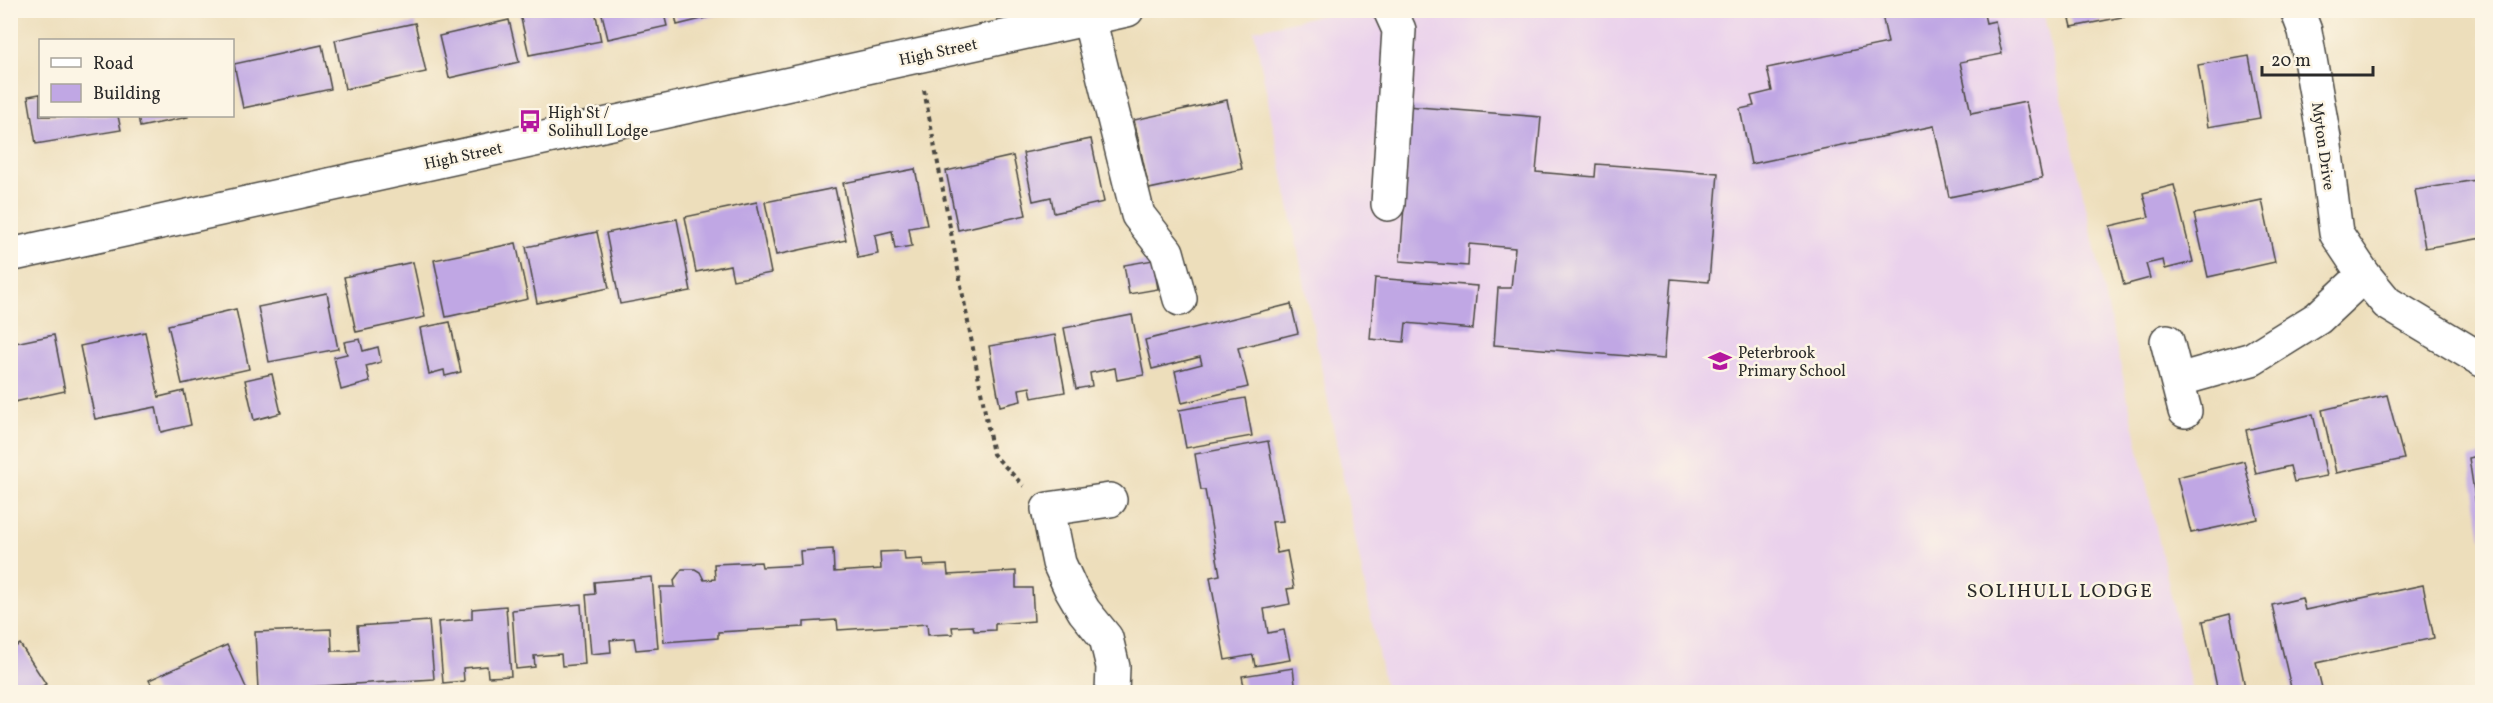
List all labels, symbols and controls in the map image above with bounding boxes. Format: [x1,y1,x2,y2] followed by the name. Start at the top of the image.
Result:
[897,34,980,72] street label: High Street
[39,39,234,117] legend
[2262,39,2373,77] scale bar
[2271,49,2311,74] text: 20 m
[93,52,134,77] text: Road
[93,82,161,107] text: Building
[2305,101,2339,192] street label: Myton Drive
[548,103,648,143] place label: High St / Solihull Lodge
[517,108,543,134] bus stop icon: High St / Solihull Lodge
[422,138,505,176] street label: High Street
[1738,343,1846,383] place label: Peterbrook Primary School
[1707,348,1733,374] school or university icon: Peterbrook Primary School
[1967,578,2153,606] district label: SOLIHULL LODGE

